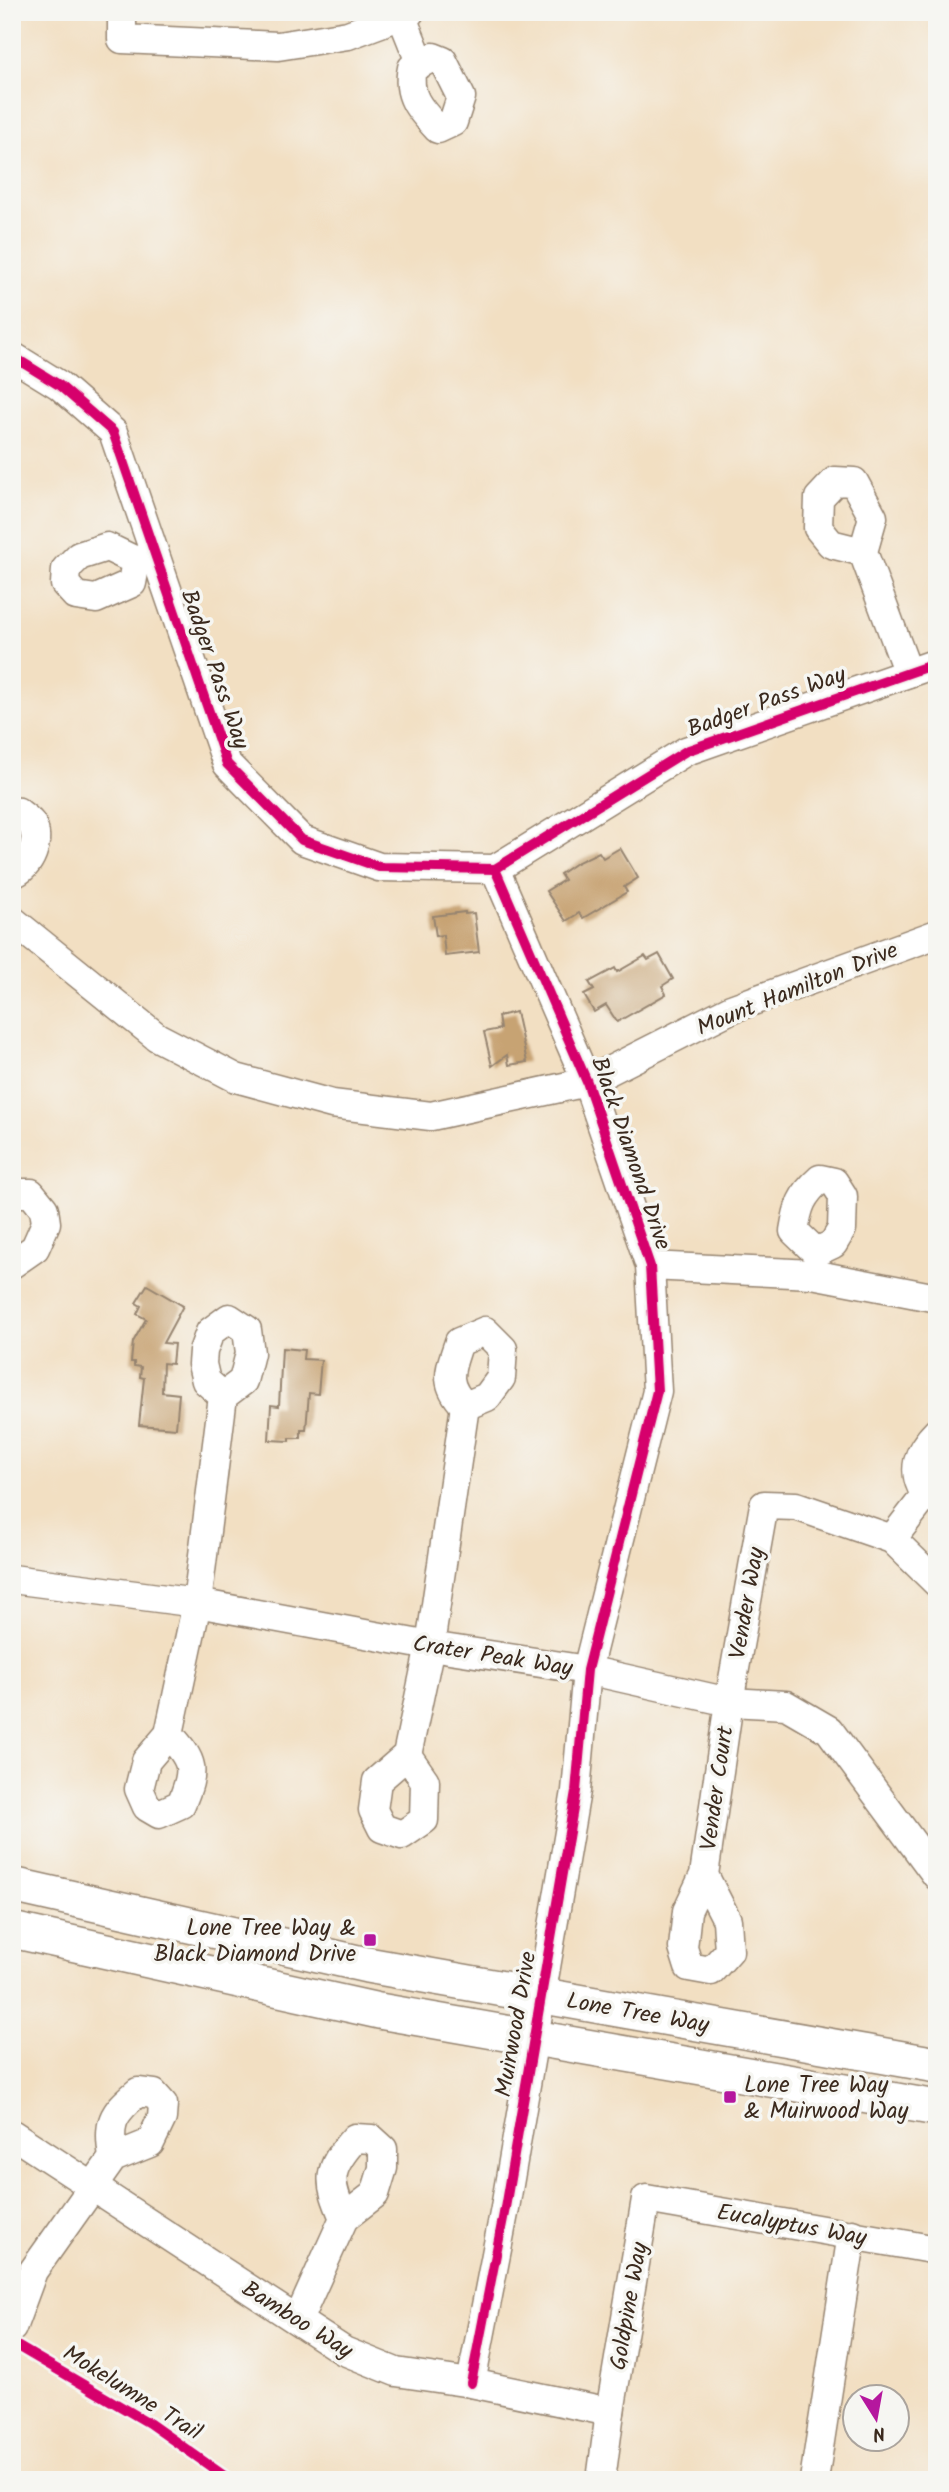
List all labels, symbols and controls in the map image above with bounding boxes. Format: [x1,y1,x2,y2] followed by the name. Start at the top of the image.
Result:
[170,585,258,755] street label: Badger Pass Way
[682,657,851,748] street label: Badger Pass Way
[692,933,904,1047] street label: Mount Hamilton Drive
[580,1052,680,1255] street label: Black Diamond Drive
[720,1544,776,1662] street label: Vender Way
[410,1627,575,1687] street label: Crater Peak Way
[691,1723,745,1853] street label: Vender Court
[154,1911,356,1973] place label: Lone Tree Way & Black Diamond Drive
[362,1932,378,1948] marker: Lone Tree Way & Black Diamond Drive
[486,1949,547,2100] street label: Muirwood Drive
[564,1984,712,2044] street label: Lone Tree Way
[744,2068,909,2130] place label: Lone Tree Way & Muirwood Way
[722,2089,738,2105] marker: Lone Tree Way & Muirwood Way
[714,2195,870,2257] street label: Eucalyptus Way
[601,2239,659,2373] street label: Goldpine Way
[234,2272,360,2369] street label: Bamboo Way
[55,2336,209,2451] street label: Mokelumne Trail
[841,2384,911,2454] north arrow
[870,2417,888,2449] text: N

